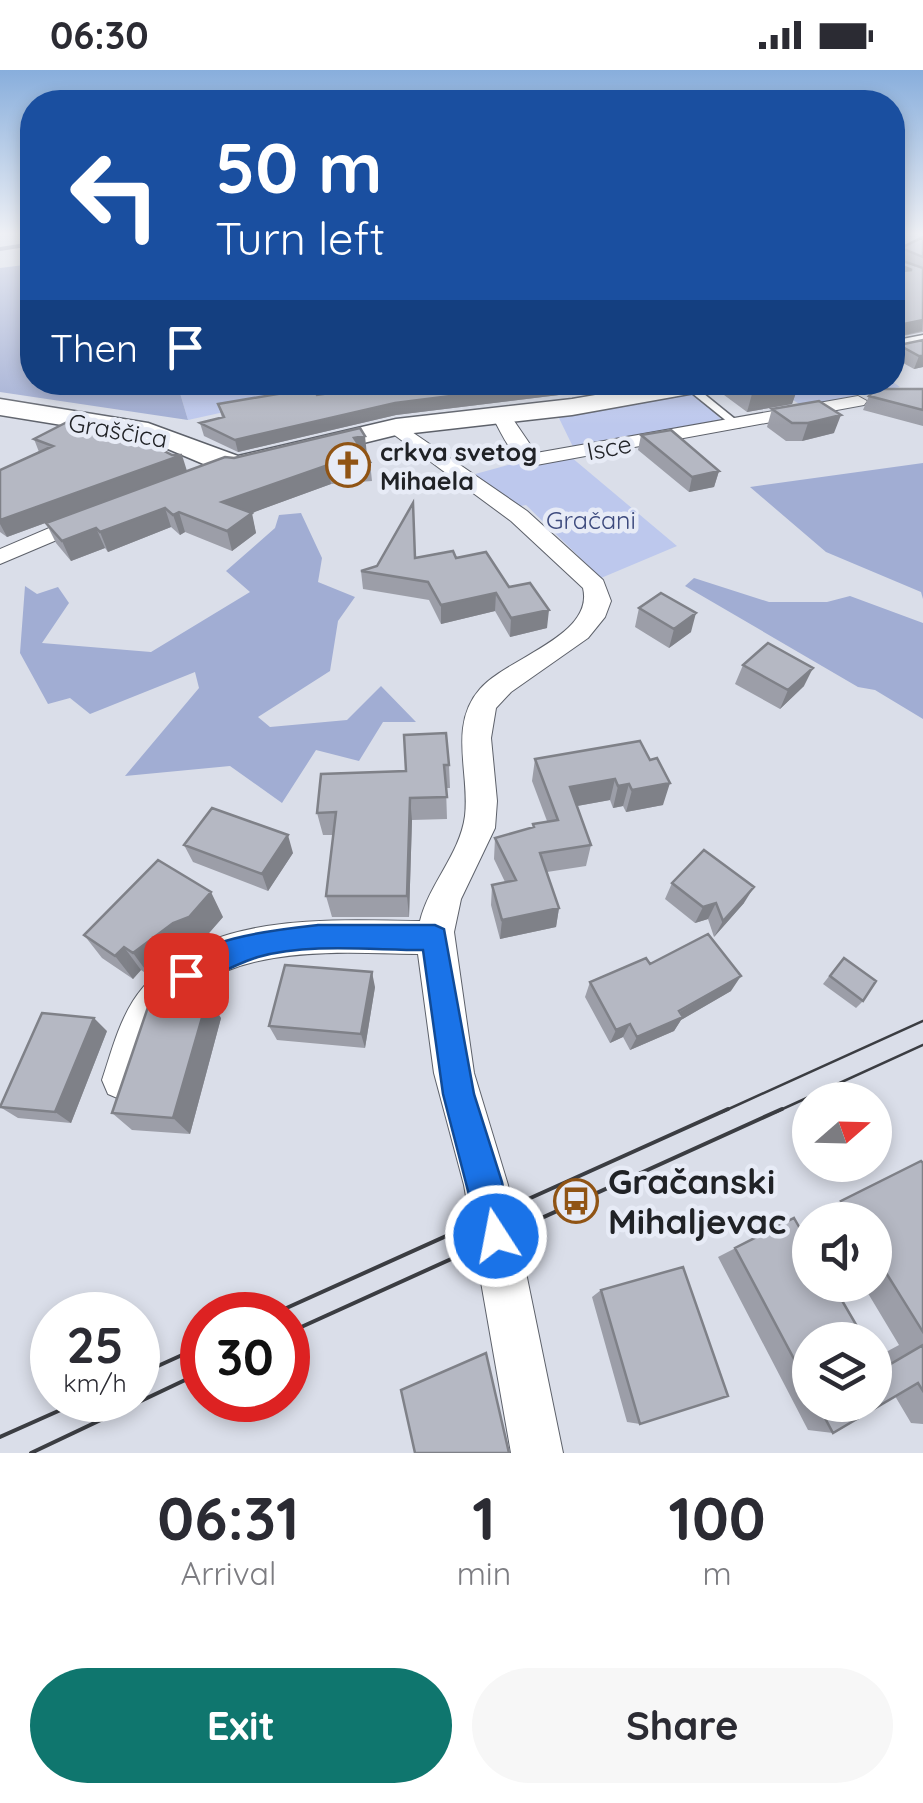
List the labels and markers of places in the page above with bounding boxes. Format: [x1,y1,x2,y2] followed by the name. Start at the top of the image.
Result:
[380,436,537,496] place label: crkva svetog Mihaela
[325,442,371,488] church icon: crkva svetog Mihaela
[144,933,229,1018] pin
[608,1159,786,1243] place label: Gračanski Mihaljevac
[553,1178,599,1224] bus stop icon: Gračanski Mihaljevac

